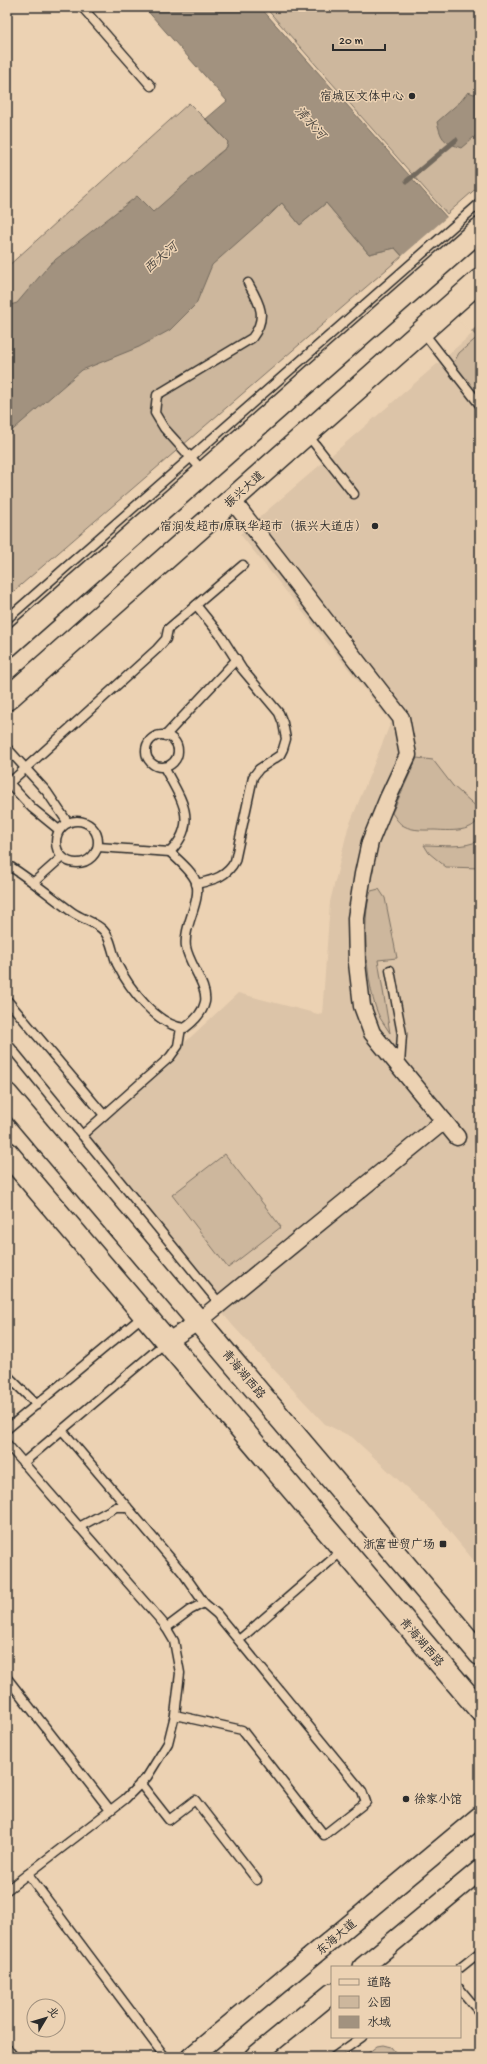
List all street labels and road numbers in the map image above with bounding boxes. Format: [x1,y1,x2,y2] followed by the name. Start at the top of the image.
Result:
[222,468,268,512] street label: 振兴大道
[218,1347,268,1403] street label: 青海湖西路
[396,1615,446,1671] street label: 青海湖西路
[314,1917,360,1959] street label: 东海大道

